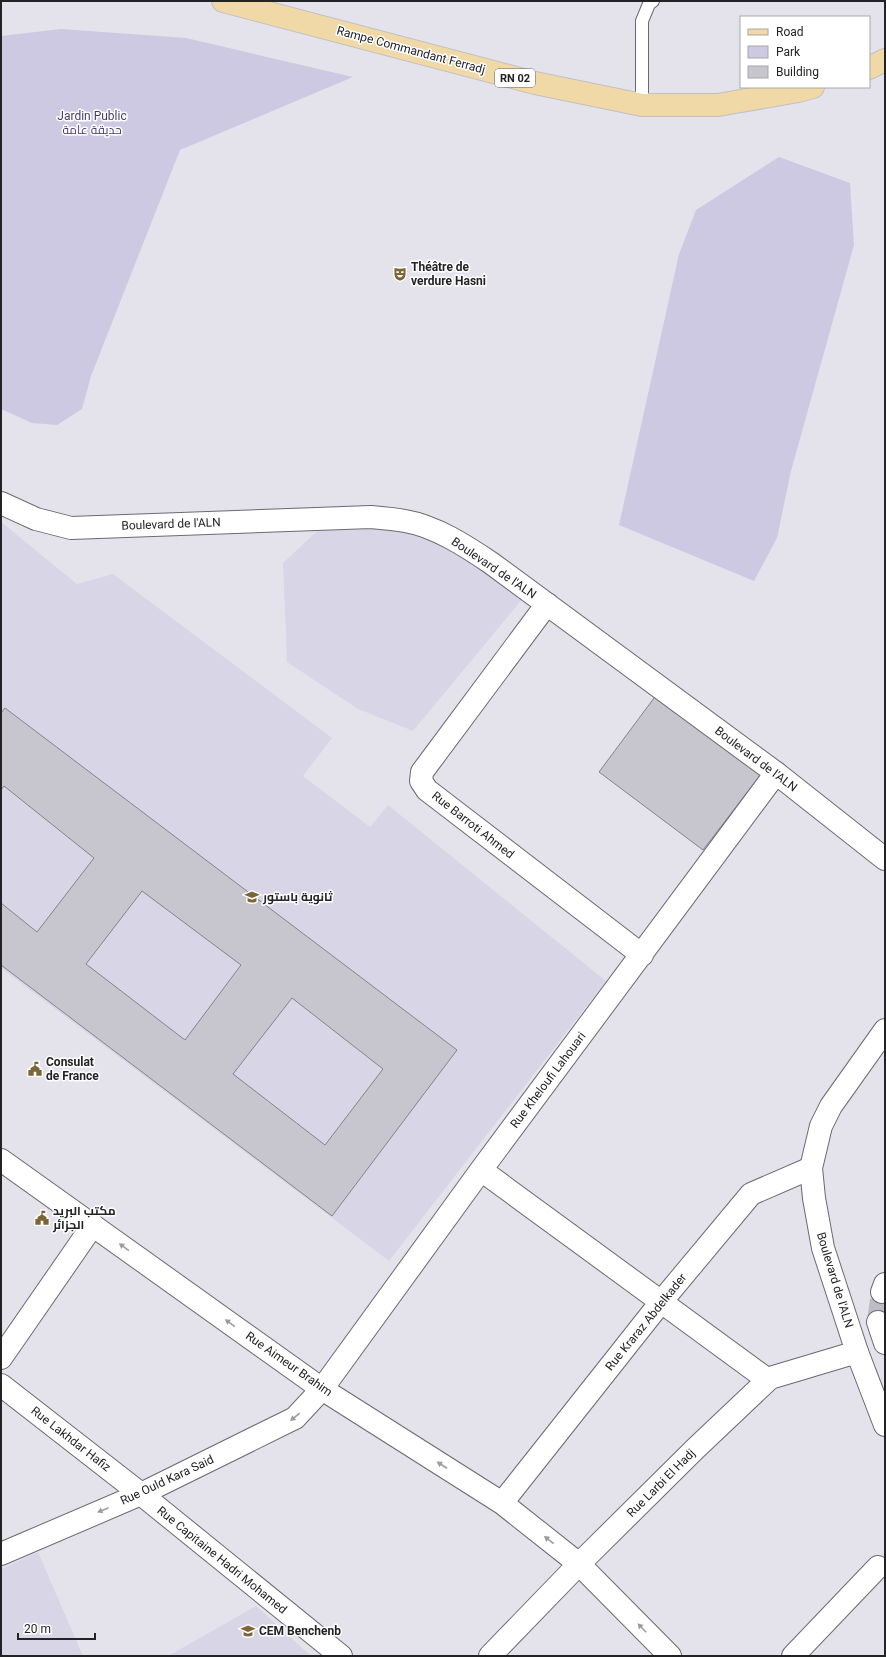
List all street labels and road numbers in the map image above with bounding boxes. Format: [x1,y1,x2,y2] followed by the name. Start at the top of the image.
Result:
[335,23,487,77] street label: Rampe Commandant Ferradj
[495,69,535,87] road number: RN 02
[121,515,221,533] street label: Boulevard de l'ALN
[449,534,539,602] street label: Boulevard de l'ALN
[712,724,800,794] street label: Boulevard de l'ALN
[429,789,517,861] street label: Rue Barroti Ahmed
[507,1029,589,1131] street label: Rue Kheloufi Lahouari
[814,1230,856,1330] street label: Boulevard de l'ALN
[603,1271,689,1373] street label: Rue Kraraz Abdelkader
[243,1329,335,1399] street label: Rue Aimeur Brahim
[28,1404,114,1474] street label: Rue Lakhdar Hafiz
[624,1446,698,1520] street label: Rue Larbi El Hadj
[118,1452,216,1508] street label: Rue Ould Kara Said
[154,1503,290,1617] street label: Rue Capitaine Hadri Mohamed

